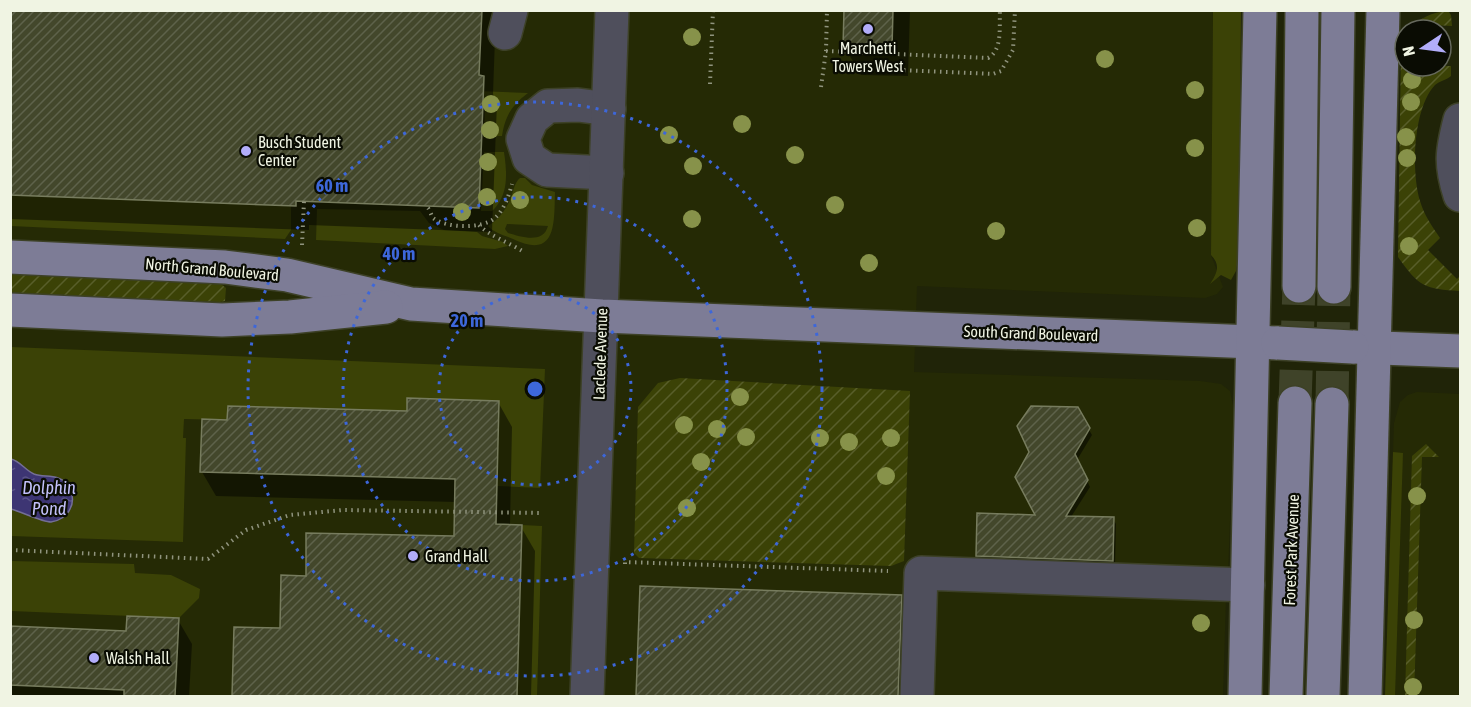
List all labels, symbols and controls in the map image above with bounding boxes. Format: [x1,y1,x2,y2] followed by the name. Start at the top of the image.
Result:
[1393,18,1453,78] north arrow
[861,22,875,36] marker: Marchetti Towers West
[832,39,904,75] place label: Marchetti Towers West
[1399,45,1418,58] text: N
[258,133,341,169] place label: Busch Student Center
[239,144,253,158] marker: Busch Student Center
[316,175,348,196] text: 60 m
[382,243,415,264] text: 40 m
[144,254,280,284] street label: North Grand Boulevard
[589,308,611,400] street label: Laclede Avenue
[451,310,483,331] text: 20 m
[963,322,1099,344] street label: South Grand Boulevard
[525,379,545,399] centre of rings
[22,477,76,519] water label: Dolphin Pond
[1280,494,1302,606] street label: Forest Park Avenue
[425,547,489,565] place label: Grand Hall
[406,549,420,563] marker: Grand Hall
[106,649,170,667] place label: Walsh Hall
[87,651,101,665] marker: Walsh Hall

